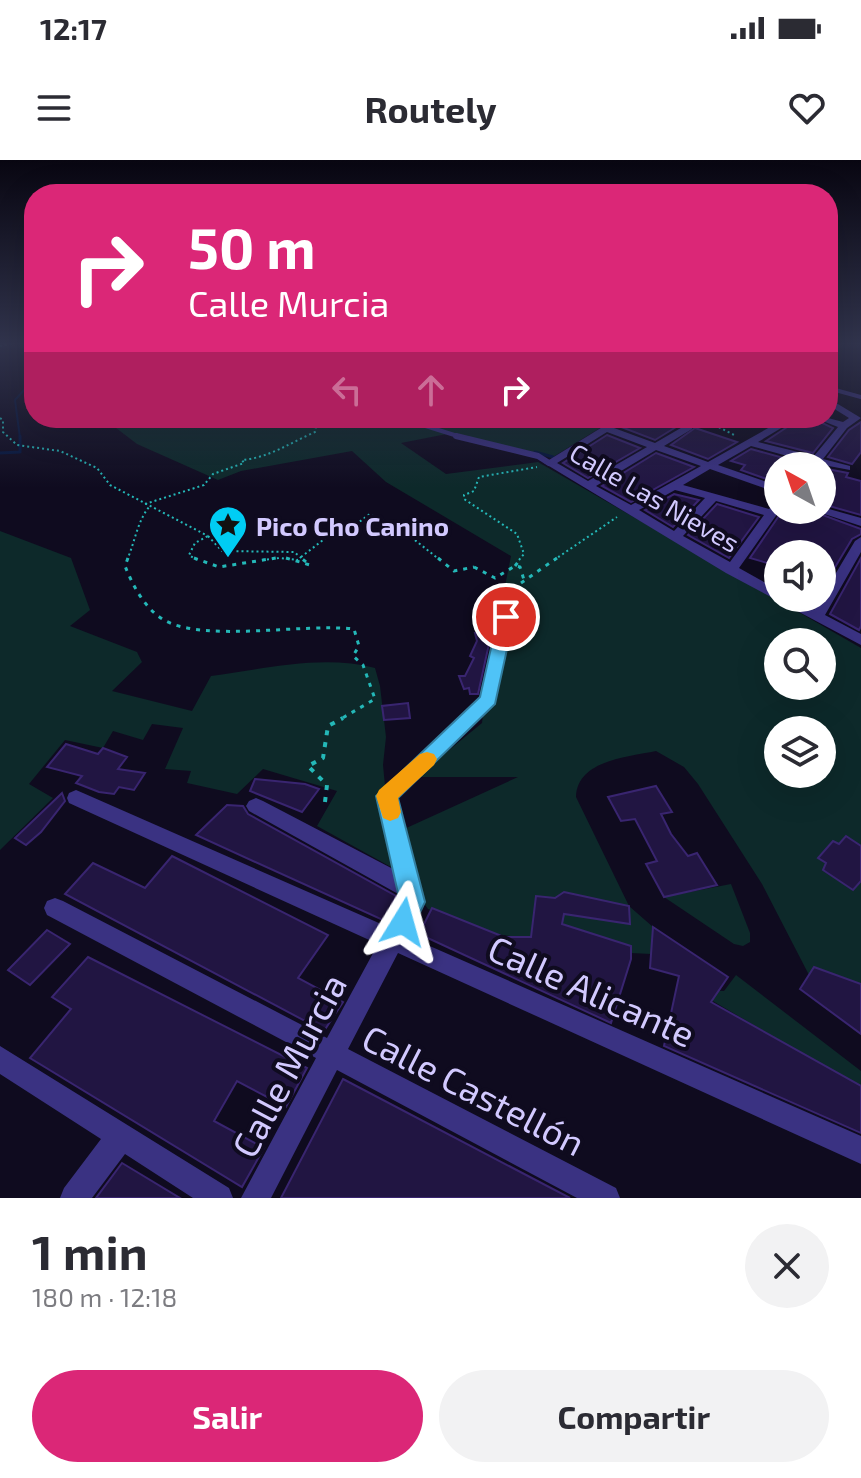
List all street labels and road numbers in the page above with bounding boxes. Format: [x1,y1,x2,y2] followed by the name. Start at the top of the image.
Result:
[565,436,745,558] street label: Calle Las Nieves
[482,925,702,1055] street label: Calle Alicante
[222,966,354,1164] street label: Calle Murcia
[356,1015,592,1163] street label: Calle Castellón

